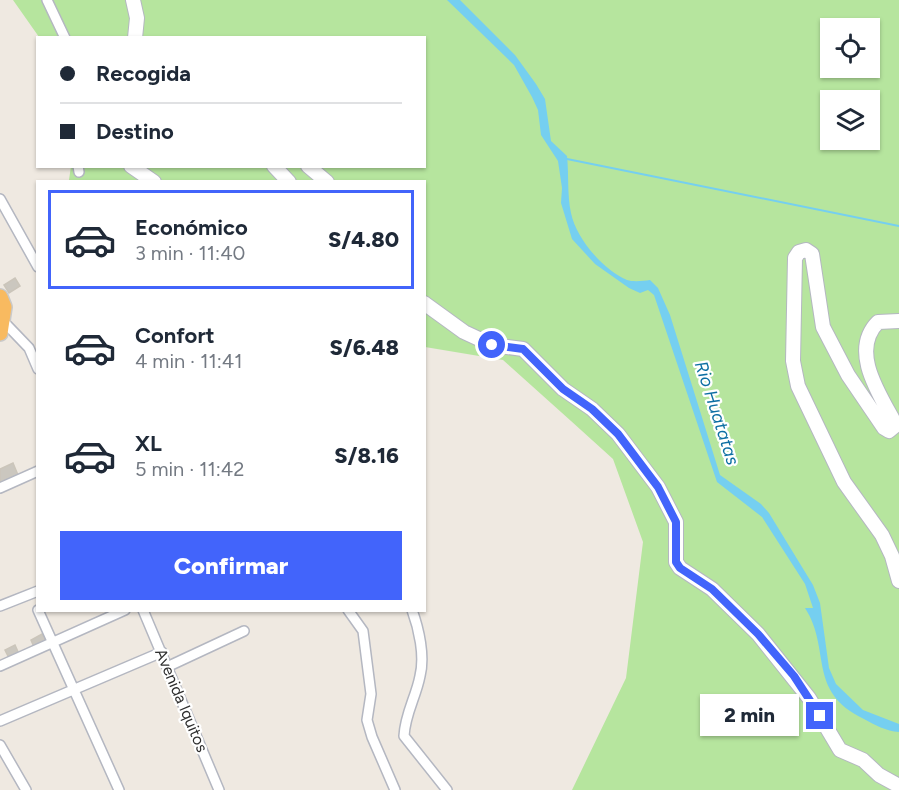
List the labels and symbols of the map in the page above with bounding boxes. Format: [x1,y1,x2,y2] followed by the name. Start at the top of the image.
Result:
[478,331,505,358] route start
[690,358,744,468] water label: Rio Huatatas
[151,646,212,755] street label: Avenida Iquitos
[700,695,799,737] callout: 2 min
[806,702,833,729] route end

